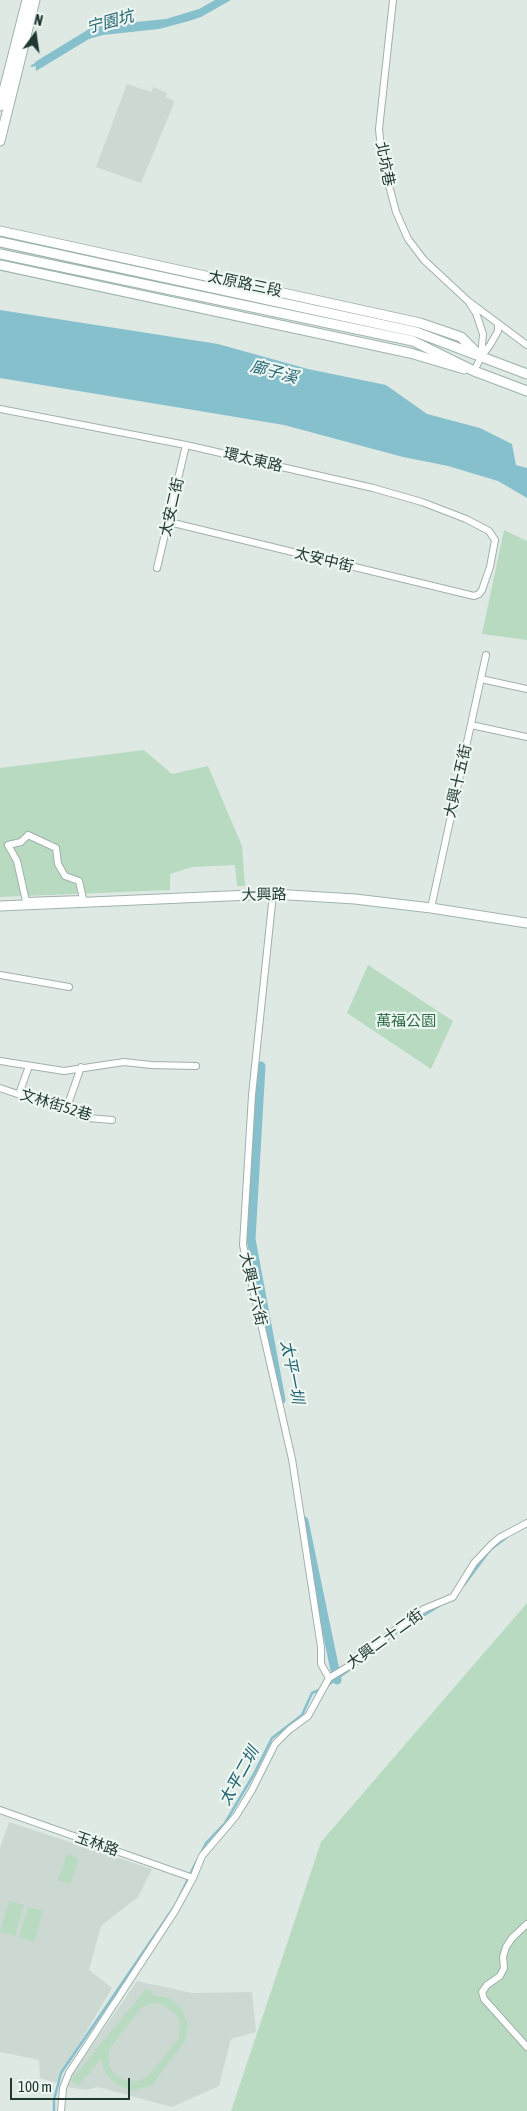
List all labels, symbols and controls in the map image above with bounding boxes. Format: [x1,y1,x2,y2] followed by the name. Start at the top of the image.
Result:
[84,7,136,37] water label: 宁園坑
[10,10,60,60] north arrow
[33,12,45,29] text: N
[372,140,398,188] street label: 北坑巷
[206,267,284,301] street label: 太原路三段
[248,357,300,387] water label: 廍子溪
[222,444,284,476] street label: 環太東路
[156,476,188,538] street label: 太安二街
[293,544,355,576] street label: 太安中街
[441,742,475,820] street label: 大興十五街
[241,886,287,904] street label: 大興路
[376,1012,436,1030] park label: 萬福公園
[18,1086,94,1124] street label: 文林街52巷
[236,1250,270,1328] street label: 大興十六街
[276,1339,308,1405] water label: 太平一圳
[343,1605,427,1673] street label: 大興二十二街
[215,1743,263,1809] water label: 太平二圳
[73,1828,121,1860] street label: 玉林路
[12,2068,132,2100] scale bar
[18,2078,52,2095] text: 100 m

